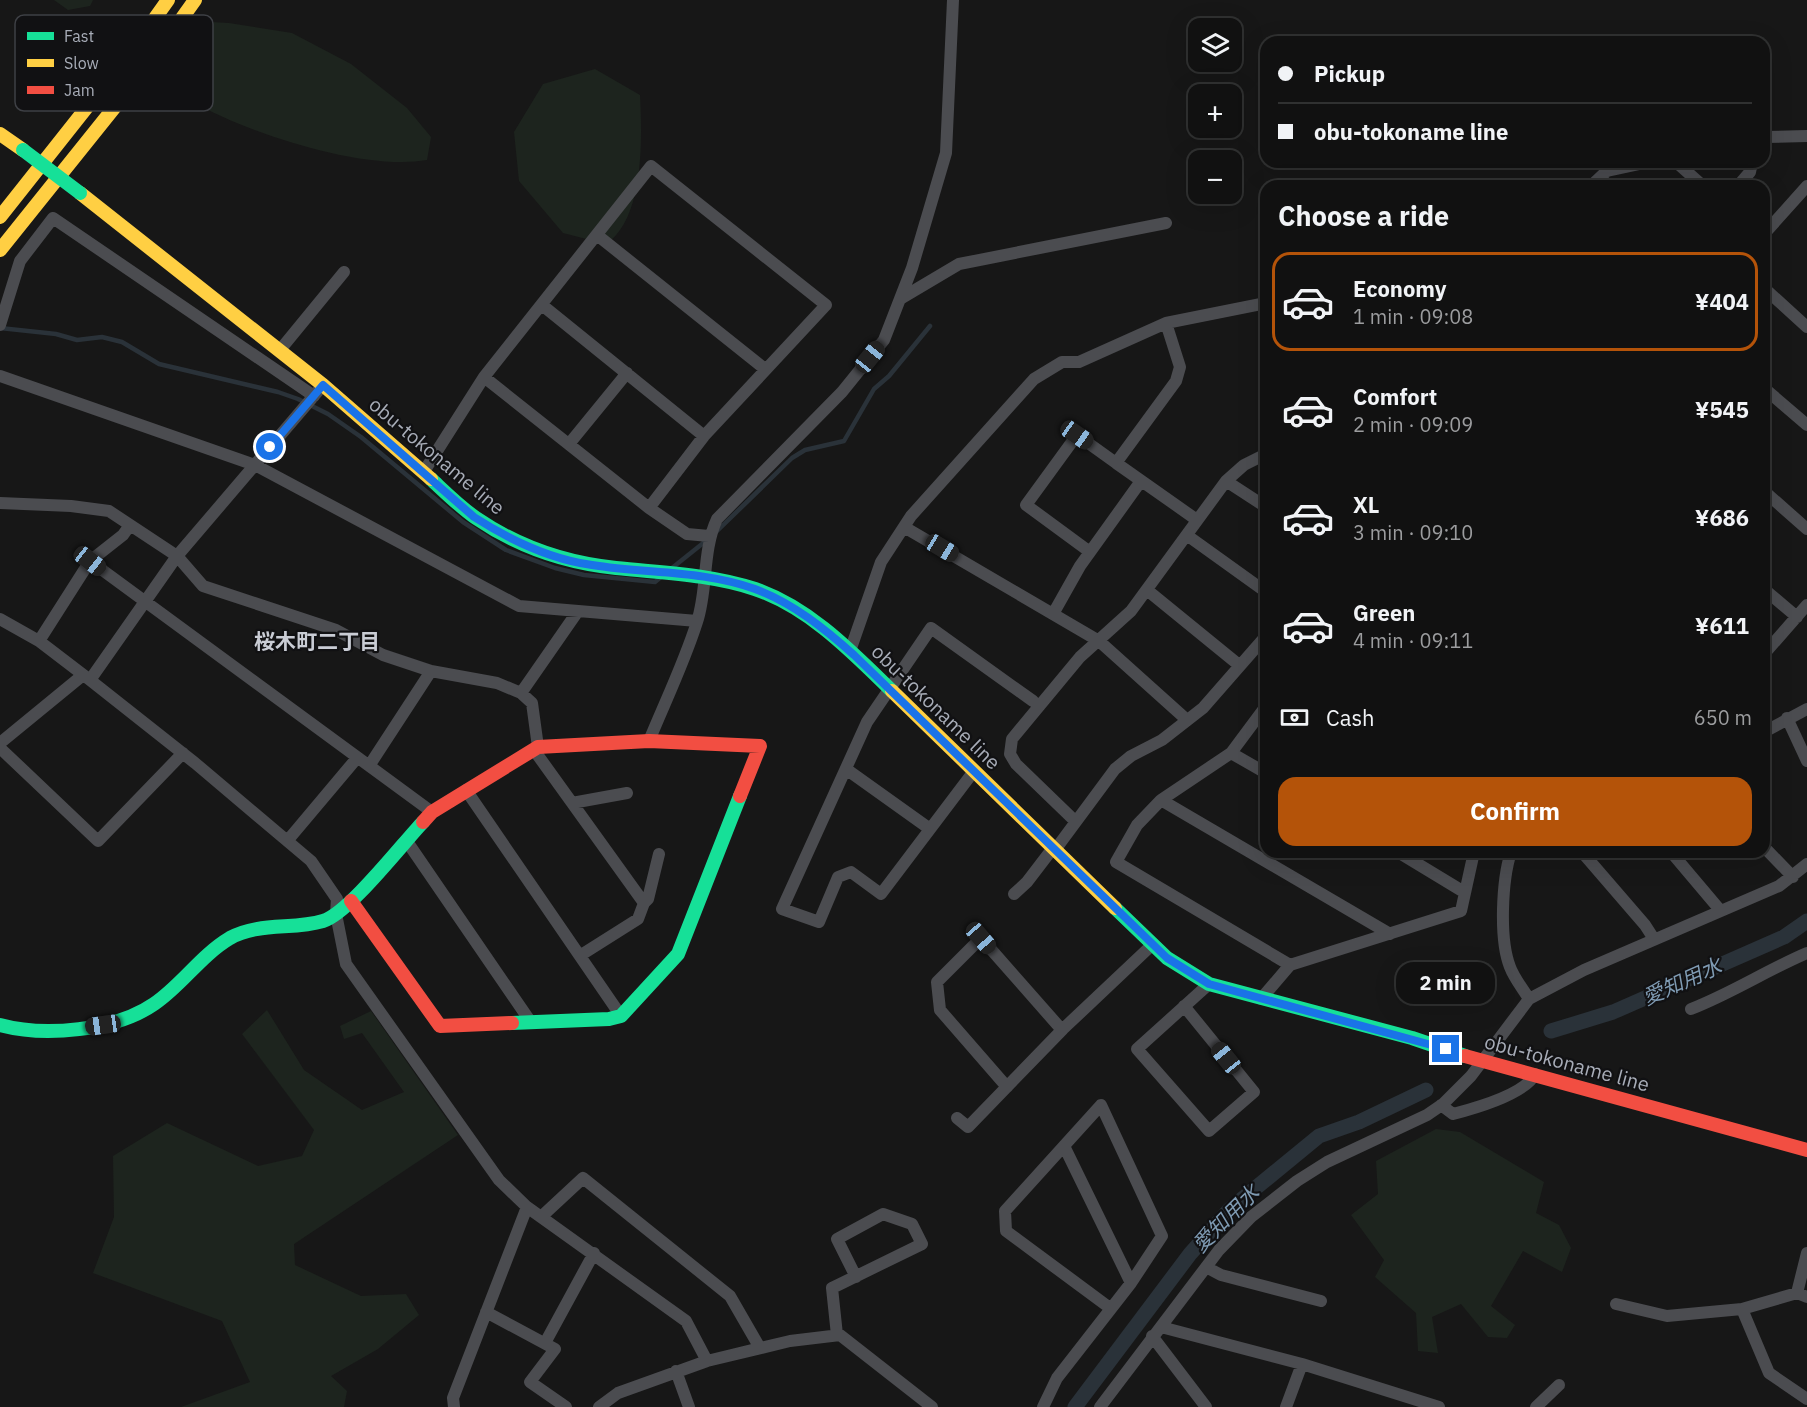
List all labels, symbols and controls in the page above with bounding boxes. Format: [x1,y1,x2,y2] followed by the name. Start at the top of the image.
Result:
[15,15,213,111] legend
[1188,18,1242,204] map controls
[1188,18,1242,72] button: layers
[64,26,94,46] text: Fast
[64,53,99,73] text: Slow
[1314,59,1385,88] text: Pickup
[64,80,95,100] text: Jam
[1188,84,1242,138] button: +
[1314,117,1508,146] text: obu-tokoname line
[1188,150,1242,204] button: −
[1278,198,1449,233] text: Choose a ride
[1353,274,1447,303] text: Economy
[1281,275,1335,329] icon: car
[1695,287,1749,316] text: ¥404
[1353,303,1473,330] text: 1 min · 09:08
[852,337,888,377] car
[1353,382,1437,411] text: Comfort
[1281,383,1335,437] icon: car
[364,391,511,520] street label: obu-tokoname line
[1695,395,1749,424] text: ¥545
[1353,411,1473,438] text: 2 min · 09:09
[1057,417,1097,453] car
[256,433,283,460] route start
[1353,490,1379,519] text: XL
[1281,491,1335,545] icon: car
[1695,503,1749,532] text: ¥686
[1353,519,1473,546] text: 3 min · 09:10
[922,531,962,565] car
[70,543,110,579] car
[1353,598,1415,627] text: Green
[1281,599,1335,653] icon: car
[1695,611,1749,640] text: ¥611
[254,627,380,655] district label: 桜木町二丁目
[1353,627,1473,654] text: 4 min · 09:11
[866,638,1007,775] street label: obu-tokoname line
[1278,701,1311,734] icon: cash
[1326,703,1375,732] text: Cash
[1694,704,1752,731] text: 650 m
[1278,777,1752,846] button: Confirm
[962,919,1000,957] car
[1638,950,1727,1011] water label: 愛知用水
[1396,962,1496,1004] callout: 2 min
[1419,969,1472,996] text: 2 min
[84,1014,122,1036] car
[1482,1028,1653,1098] street label: obu-tokoname line
[1432,1035,1459,1062] route end
[1208,1038,1244,1078] car
[1186,1177,1266,1258] water label: 愛知用水

